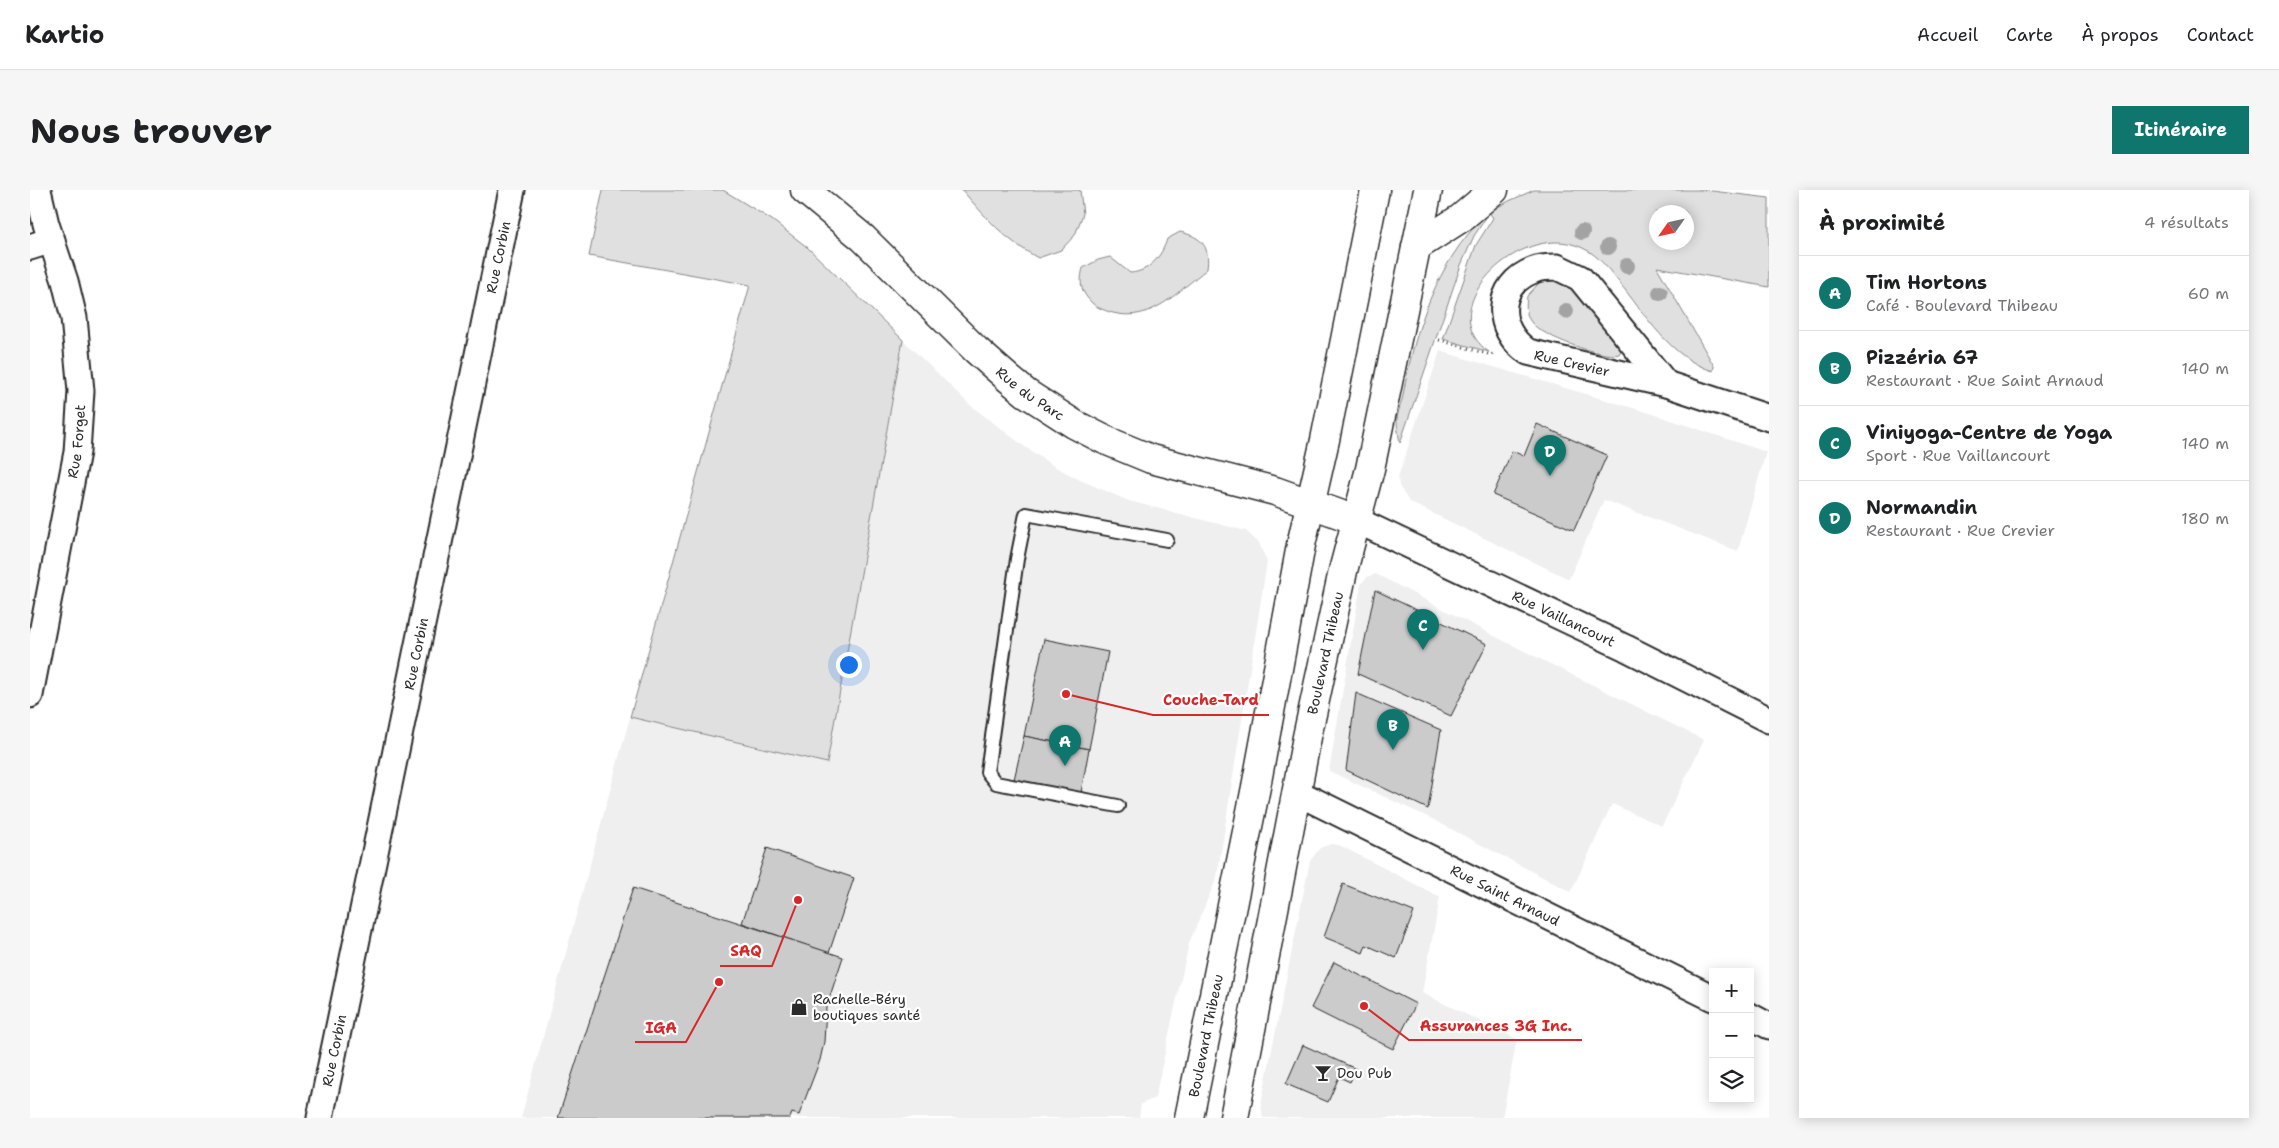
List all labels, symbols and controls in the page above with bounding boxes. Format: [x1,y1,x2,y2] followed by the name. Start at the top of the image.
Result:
[25,19,104,51] text: Kartio
[1917,23,1978,47] text: Accueil
[2006,23,2053,47] text: Carte
[2081,23,2159,47] text: À propos
[2187,23,2254,47] text: Contact
[2112,106,2249,154] button: Itinéraire
[30,107,272,154] text: Nous trouver
[1649,205,1694,250] north arrow
[1819,209,1945,237] text: À proximité
[2144,212,2229,233] text: 4 résultats
[482,219,514,295] street label: Rue Corbin
[1866,270,1987,295] text: Tim Hortons
[1829,283,1841,304] text: A
[2188,283,2229,304] text: 60 m
[1866,295,2058,316] text: Café · Boulevard Thibeau
[1866,345,1978,370] text: Pizzéria 67
[1532,346,1612,381] street label: Rue Crevier
[1830,358,1840,379] text: B
[2182,358,2229,379] text: 140 m
[992,363,1068,424] street label: Rue du Parc
[1866,370,2104,391] text: Restaurant · Rue Saint Arnaud
[63,404,89,480] street label: Rue Forget
[1866,420,2112,445] text: Viniyoga-Centre de Yoga
[1830,433,1840,454] text: C
[2182,433,2229,454] text: 140 m
[1534,435,1566,476] pin: D
[1866,445,2050,466] text: Sport · Rue Vaillancourt
[1866,495,1977,520] text: Normandin
[1829,508,1841,529] text: D
[2181,508,2229,529] text: 180 m
[1866,520,2055,541] text: Restaurant · Rue Crevier
[1509,586,1618,651] street label: Rue Vaillancourt
[1303,590,1347,716] street label: Boulevard Thibeau
[1407,609,1439,650] pin: C
[400,616,432,692] street label: Rue Corbin
[836,652,862,678] your location
[1153,685,1269,715] callout: Couche-Tard
[1163,690,1259,710] text: Couche-Tard
[1377,709,1409,750] pin: B
[1049,725,1081,766] pin: A
[1448,861,1563,930] street label: Rue Saint Arnaud
[720,936,772,966] callout: SAQ
[730,941,762,961] text: SAQ
[1709,968,1754,1103] map controls
[1709,968,1754,1013] button: +
[1184,973,1227,1099] street label: Boulevard Thibeau
[813,990,920,1024] place label: Rachelle-Béry boutiques santé
[789,997,809,1017] shop icon: Rachelle-Béry boutiques santé
[1409,1010,1582,1040] callout: Assurances 3G Inc.
[318,1012,350,1088] street label: Rue Corbin
[635,1012,686,1042] callout: IGA
[1709,1013,1754,1058] button: −
[1420,1016,1572,1036] text: Assurances 3G Inc.
[645,1018,677,1038] text: IGA
[1709,1058,1754,1103] button: layers
[1313,1063,1333,1083] bar icon: Dou Pub
[1337,1064,1392,1082] place label: Dou Pub

